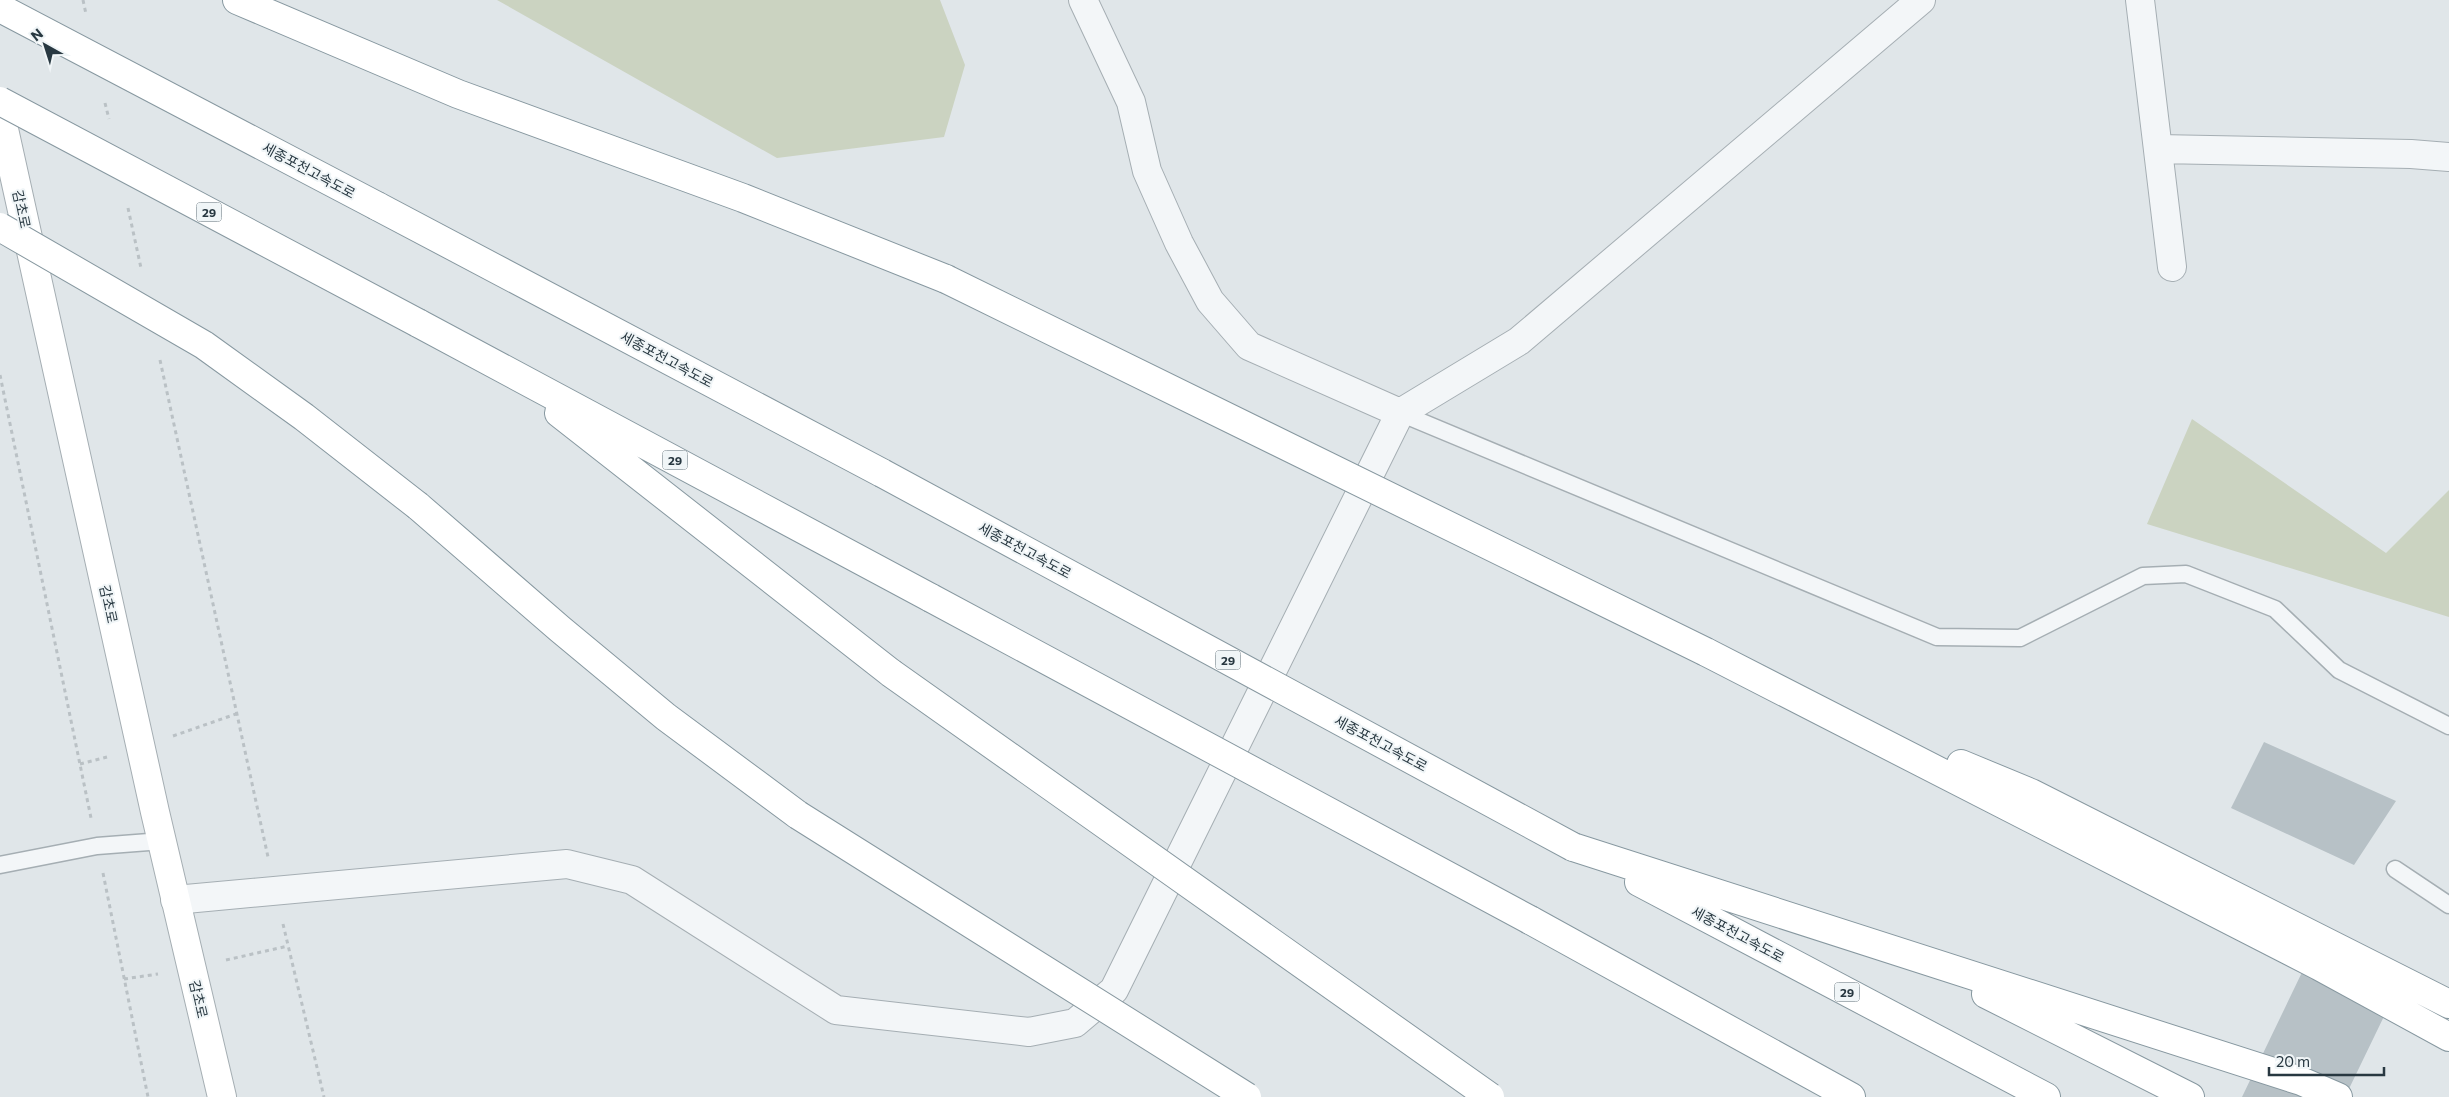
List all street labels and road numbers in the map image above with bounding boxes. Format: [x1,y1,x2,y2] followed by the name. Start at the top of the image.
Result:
[260,138,359,202] street label: 세종포천고속도로
[10,188,34,230] street label: 감초로
[196,202,222,222] road number: 29
[618,327,717,391] street label: 세종포천고속도로
[662,450,688,470] road number: 29
[976,518,1075,582] street label: 세종포천고속도로
[97,583,121,625] street label: 감초로
[1216,650,1240,670] road number: 29
[1332,711,1431,775] street label: 세종포천고속도로
[1689,902,1788,966] street label: 세종포천고속도로
[186,978,212,1020] street label: 감초로
[1834,982,1860,1002] road number: 29

